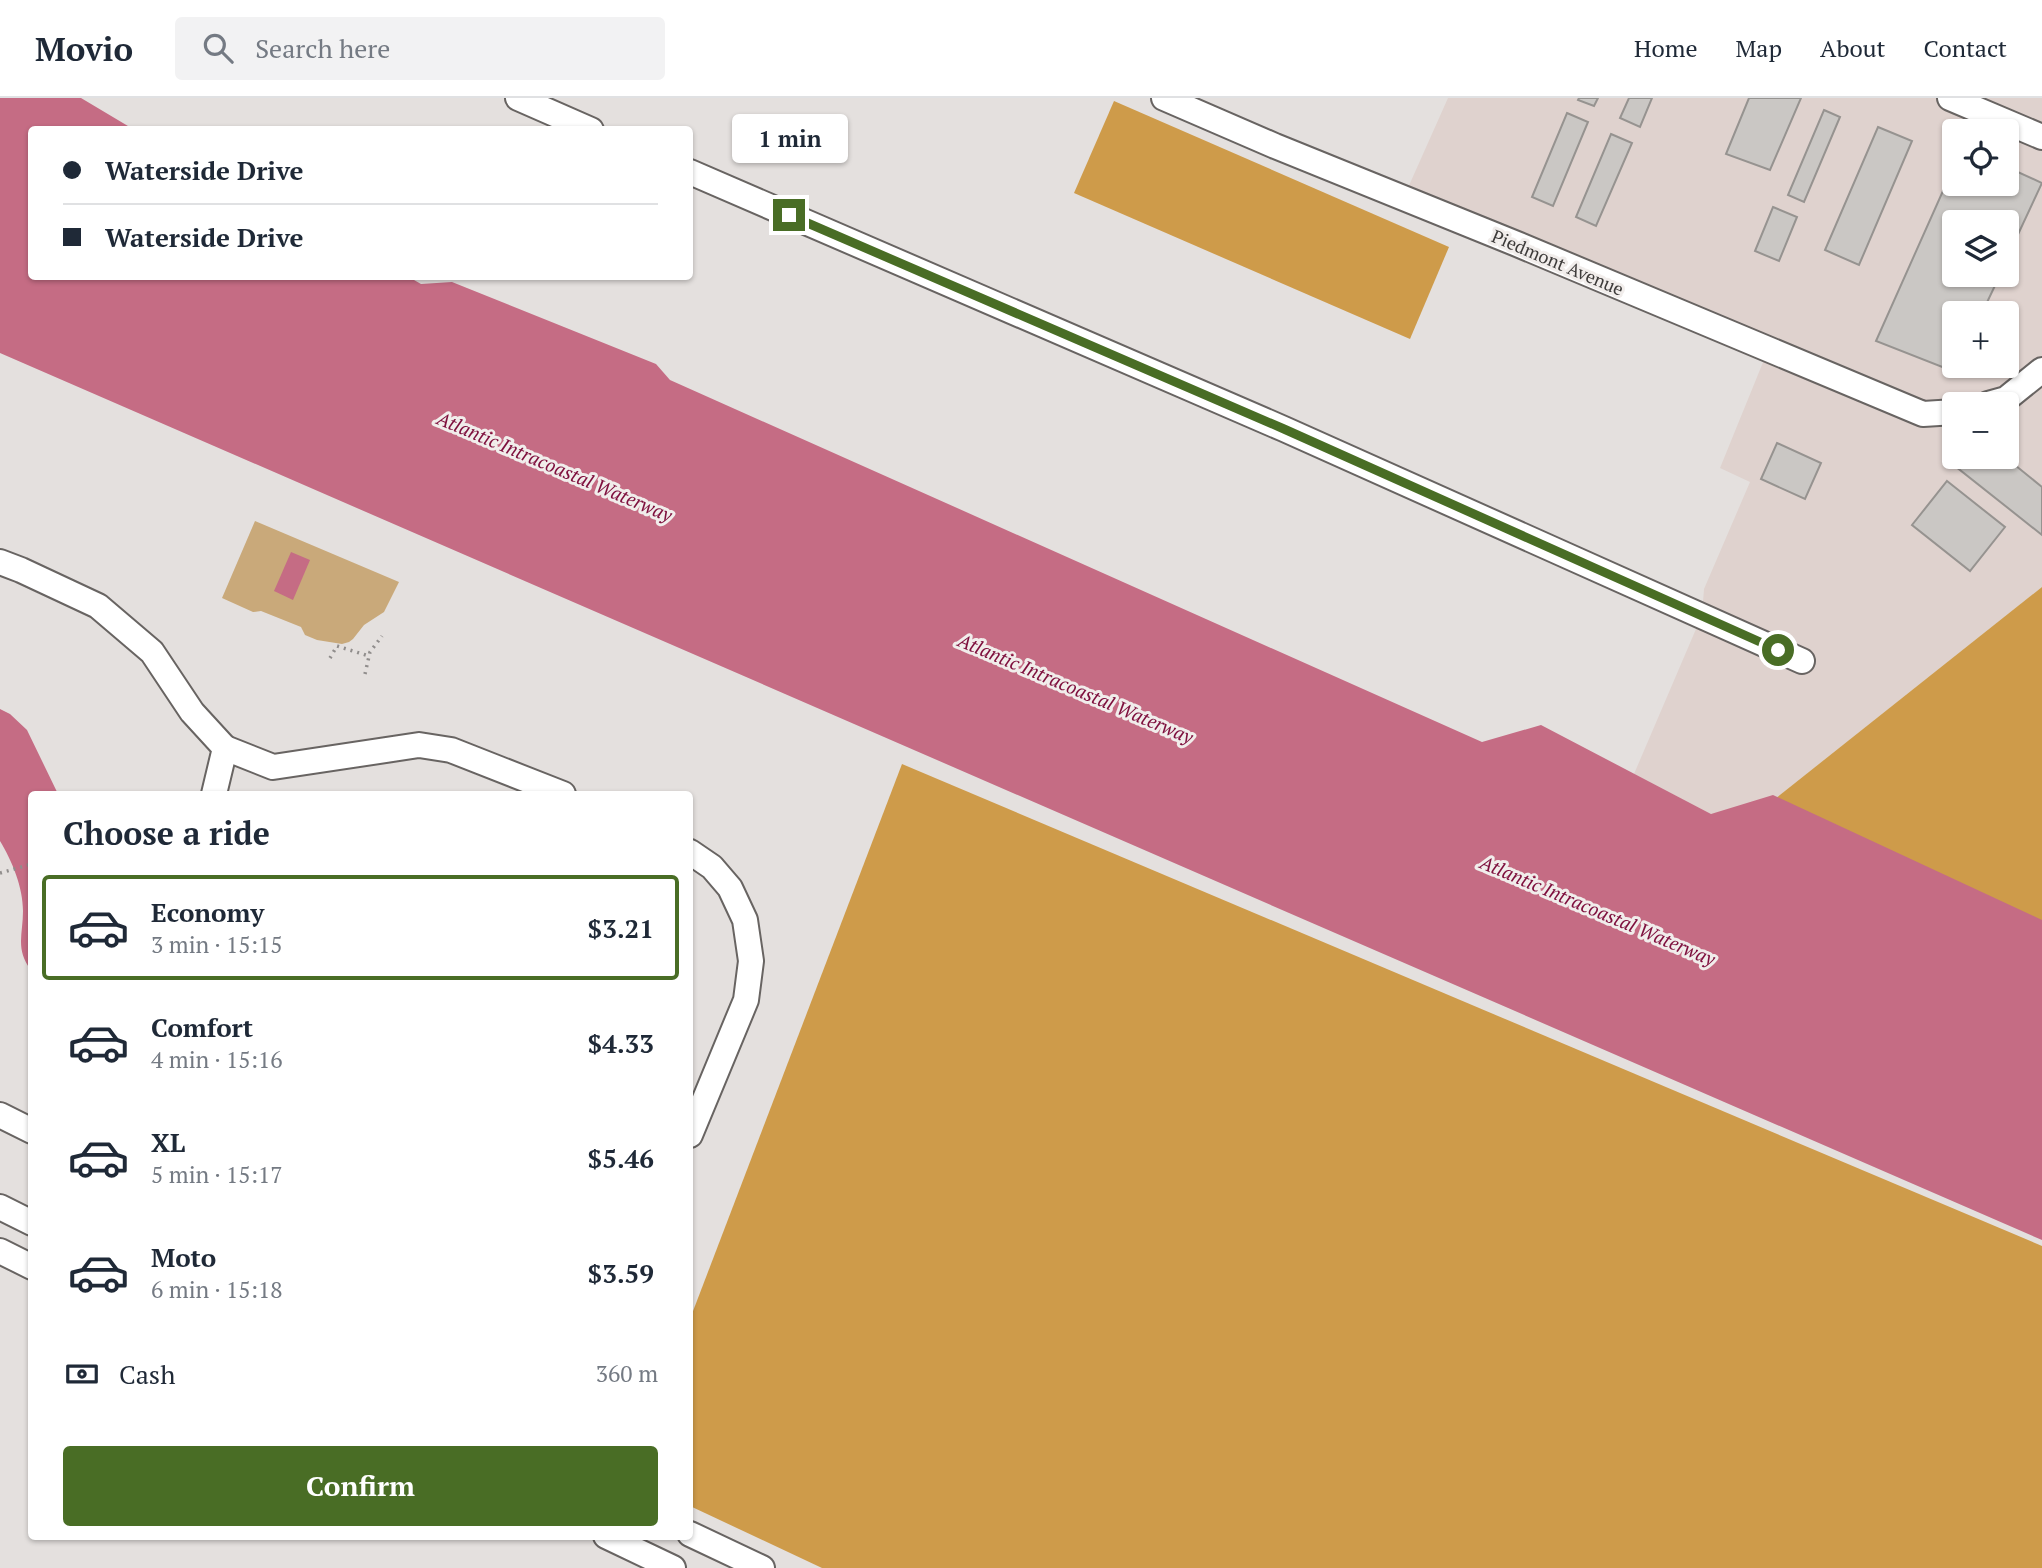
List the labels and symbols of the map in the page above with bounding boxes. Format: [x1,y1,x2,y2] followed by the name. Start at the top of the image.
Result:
[731,114,847,162] callout: 1 min
[773,199,805,231] route end
[1488,223,1628,301] street label: Piedmont Avenue
[433,405,678,527] water label: Atlantic Intracoastal Waterway
[954,627,1199,749] water label: Atlantic Intracoastal Waterway
[1762,634,1794,666] route start
[1476,849,1721,971] water label: Atlantic Intracoastal Waterway

